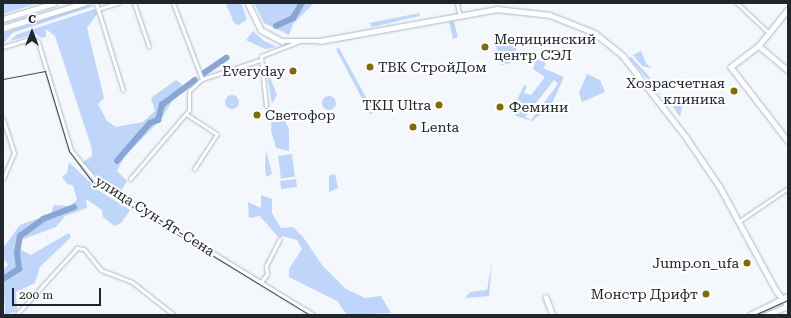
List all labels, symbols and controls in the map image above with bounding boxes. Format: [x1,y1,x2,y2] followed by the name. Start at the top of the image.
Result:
[12,12,52,52] north arrow
[28,13,36,26] text: С
[494,31,596,64] place label: Медицинский центр СЭЛ
[479,41,491,53] marker: Медицинский центр СЭЛ
[378,59,487,75] place label: ТВК СтройДом
[365,62,375,72] marker: ТВК СтройДом
[222,63,285,79] place label: Everyday
[288,66,298,76] marker: Everyday
[626,75,725,108] place label: Хозрасчетная клиника
[728,85,740,97] marker: Хозрасчетная клиника
[362,97,431,113] place label: ТКЦ Ultra
[509,99,568,115] place label: Фемини
[434,100,444,110] marker: ТКЦ Ultra
[494,101,506,113] marker: Фемини
[265,107,335,123] place label: Светофор
[252,110,262,120] marker: Светофор
[421,119,459,135] place label: Lenta
[408,122,418,132] marker: Lenta
[92,172,218,260] street label: улица Сун-Ят-Сена
[653,255,739,271] place label: Jump.on_ufa
[742,258,752,268] marker: Jump.on_ufa
[14,280,103,306] scale bar
[591,286,698,302] place label: Монстр Дрифт
[19,288,53,302] text: 200 m
[701,289,711,299] marker: Монстр Дрифт

